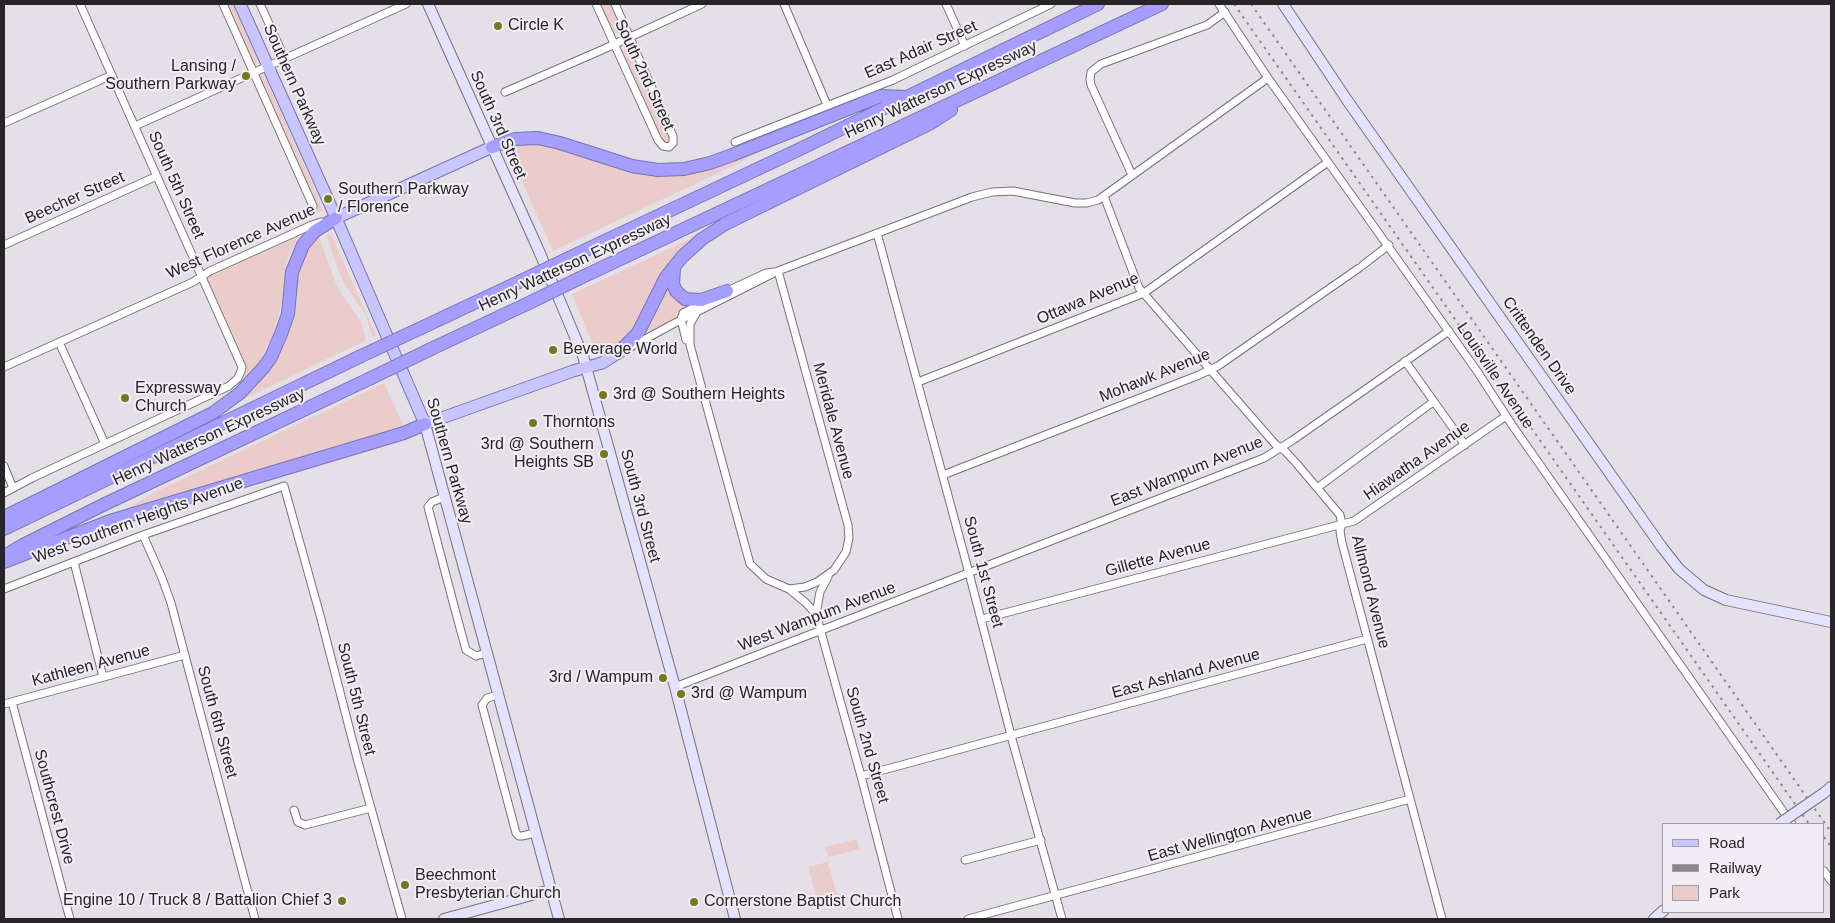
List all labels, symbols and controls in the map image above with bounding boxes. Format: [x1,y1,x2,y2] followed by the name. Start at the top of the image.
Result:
[508,16,564,36] place label: Circle K
[610,17,678,133] street label: South 2nd Street
[862,17,980,83] street label: East Adair Street
[492,20,504,32] marker: Circle K
[259,21,329,149] street label: Southern Parkway
[842,37,1040,143] street label: Henry Watterson Expressway
[105,57,236,95] place label: Lansing / Southern Parkway
[466,68,530,182] street label: South 3rd Street
[240,70,252,82] marker: Lansing / Southern Parkway
[144,128,208,242] street label: South 5th Street
[22,168,128,228] street label: Beecher Street
[338,180,469,218] place label: Southern Parkway / Florence
[322,193,334,205] marker: Southern Parkway / Florence
[163,200,319,284] street label: West Florence Avenue
[476,210,674,316] street label: Henry Watterson Expressway
[1034,269,1142,329] street label: Ottawa Avenue
[1498,293,1580,399] street label: Crittenden Drive
[1452,319,1538,433] street label: Louisville Avenue
[563,340,677,360] place label: Beverage World
[547,344,559,356] marker: Beverage World
[1097,345,1213,407] street label: Mohawk Avenue
[808,361,858,481] street label: Meridale Avenue
[135,379,221,417] place label: Expressway Church
[110,384,308,490] street label: Henry Watterson Expressway
[613,385,785,405] place label: 3rd @ Southern Heights
[597,389,609,401] marker: 3rd @ Southern Heights
[119,392,131,404] marker: Expressway Church
[422,396,476,526] street label: Southern Parkway
[543,413,615,433] place label: Thorntons
[527,417,539,429] marker: Thorntons
[1360,417,1474,505] street label: Hiawatha Avenue
[1108,433,1266,511] street label: East Wampum Avenue
[481,435,594,473] place label: 3rd @ Southern Heights SB
[616,447,664,565] street label: South 3rd Street
[598,448,610,460] marker: 3rd @ Southern Heights SB
[30,474,246,568] street label: West Southern Heights Avenue
[959,514,1007,630] street label: South 1st Street
[1347,533,1393,651] street label: Allmond Avenue
[1103,535,1213,581] street label: Gillette Avenue
[736,578,898,656] street label: West Wampum Avenue
[30,641,152,691] street label: Kathleen Avenue
[333,641,379,757] street label: South 5th Street
[1110,645,1262,703] street label: East Ashland Avenue
[193,664,241,780] street label: South 6th Street
[549,668,653,688] place label: 3rd / Wampum
[657,672,669,684] marker: 3rd / Wampum
[691,684,807,704] place label: 3rd @ Wampum
[841,685,893,805] street label: South 2nd Street
[675,688,687,700] marker: 3rd @ Wampum
[29,747,79,867] street label: Southcrest Drive
[1146,804,1314,866] street label: East Wellington Avenue
[1662,823,1825,913] legend
[1709,834,1745,851] text: Road
[1709,859,1762,876] text: Railway
[415,866,561,904] place label: Beechmont Presbyterian Church
[399,879,411,891] marker: Beechmont Presbyterian Church
[1709,884,1740,901] text: Park
[63,891,332,911] place label: Engine 10 / Truck 8 / Battalion Chief 3
[704,892,901,912] place label: Cornerstone Baptist Church
[336,895,348,907] marker: Engine 10 / Truck 8 / Battalion Chief 3
[688,896,700,908] marker: Cornerstone Baptist Church

